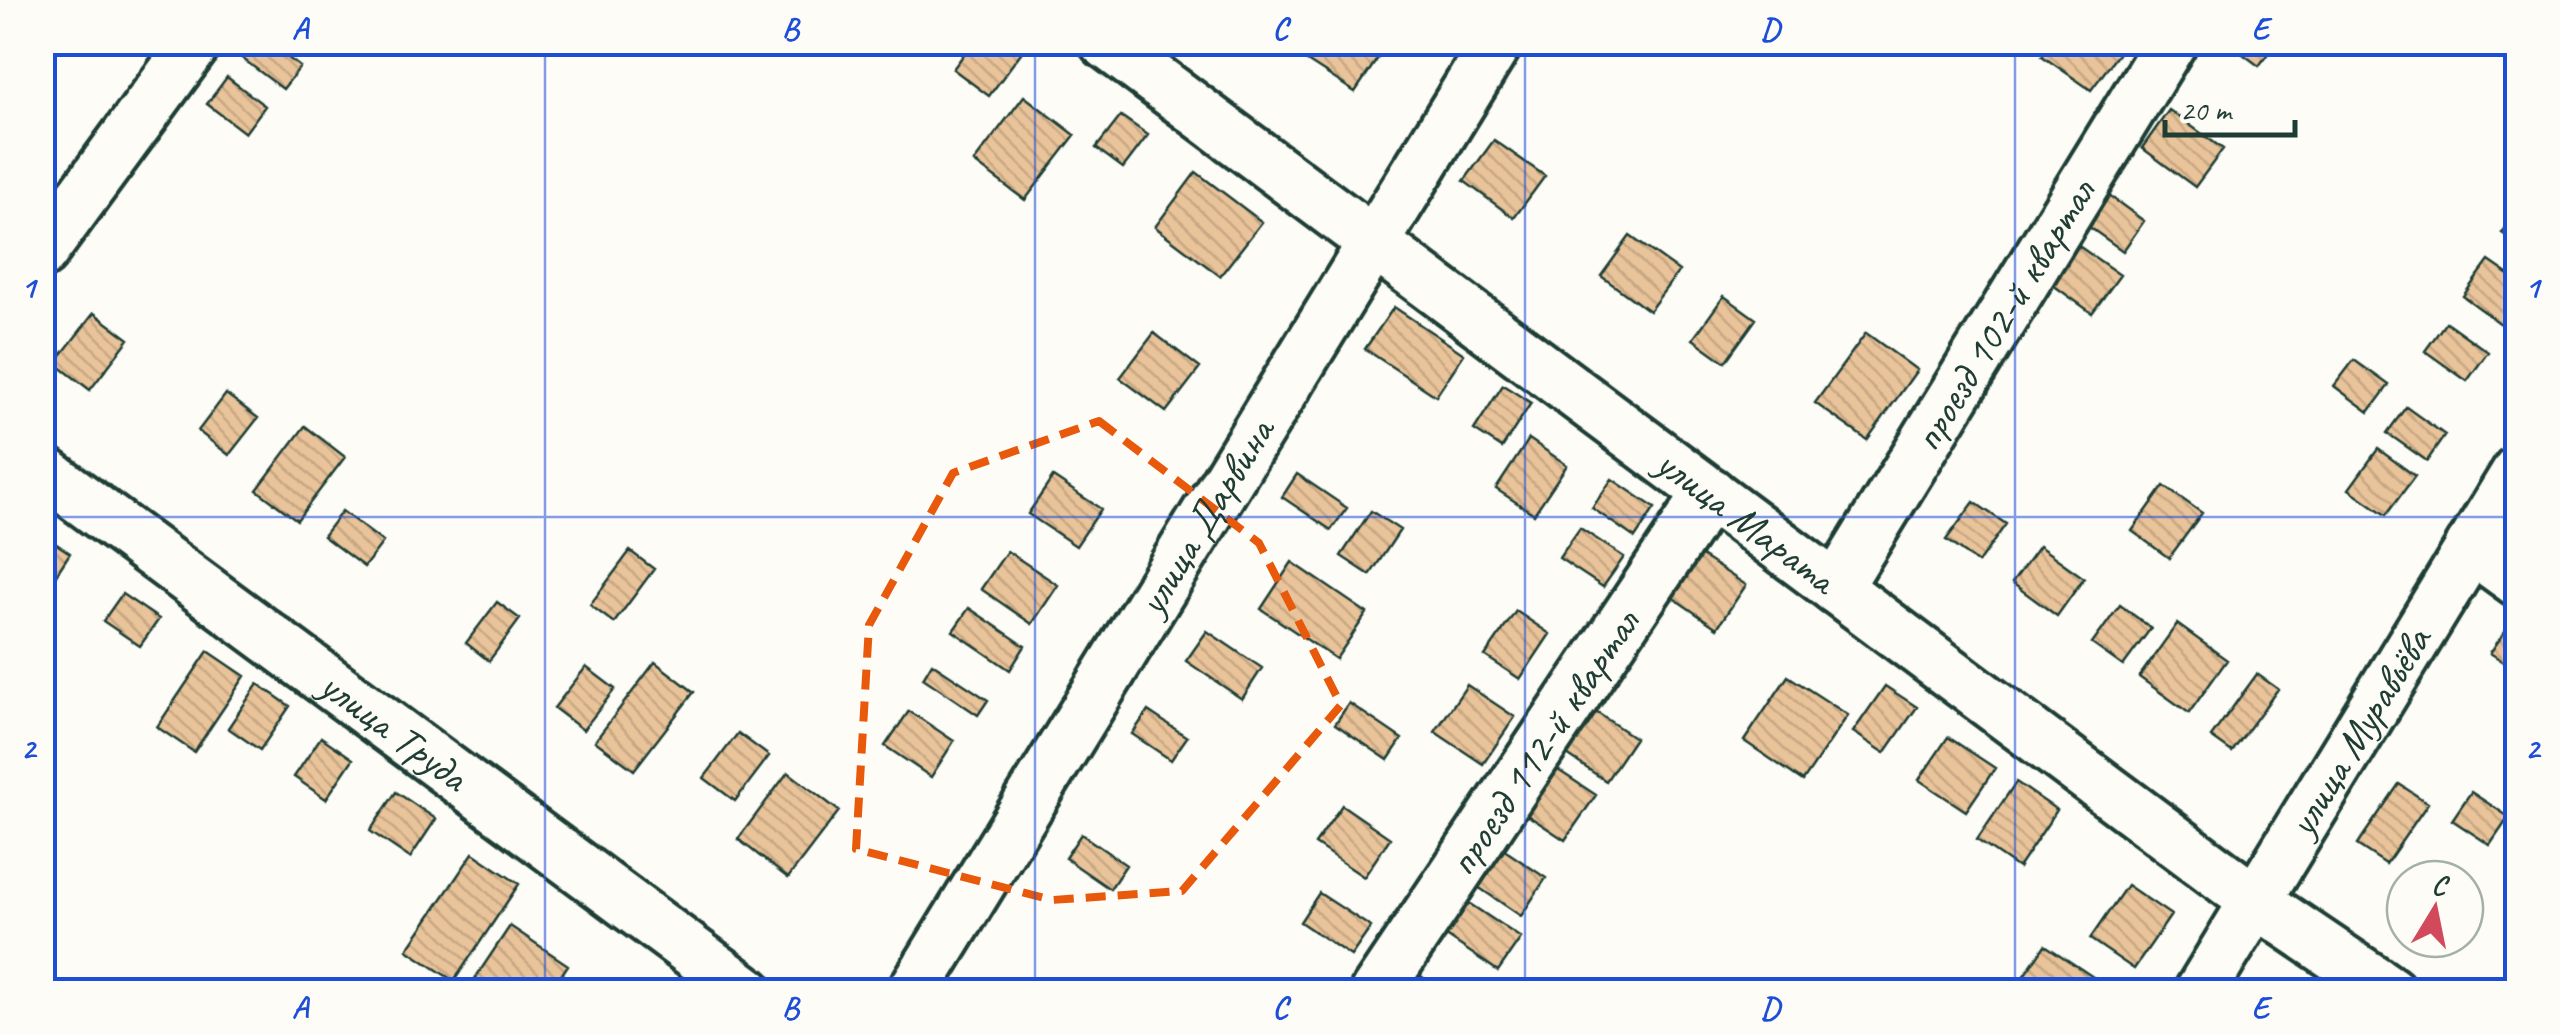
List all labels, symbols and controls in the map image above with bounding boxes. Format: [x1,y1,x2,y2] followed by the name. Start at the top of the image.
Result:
[292,8,311,49] text: A
[782,8,801,49] text: B
[1272,8,1292,49] text: C
[1761,8,1783,49] text: D
[2251,8,2273,49] text: E
[2165,75,2295,137] scale bar
[2180,91,2233,129] text: 20 m
[1900,168,2108,460] street label: проезд 102-й квартал
[21,266,39,307] text: 1
[2525,266,2543,307] text: 1
[1123,405,1288,627] street label: улица Дарвина
[1643,435,1849,607] street label: улица Марата
[1435,598,1652,886] street label: проезд 112-й квартал
[2273,615,2444,848] street label: улица Муравьёва
[307,657,481,805] street label: улица Труда
[21,728,38,769] text: 2
[2525,728,2542,769] text: 2
[2385,859,2485,959] north arrow
[2429,866,2452,904] text: С
[292,987,311,1028] text: A
[782,987,801,1028] text: B
[1272,987,1292,1028] text: C
[1761,987,1783,1028] text: D
[2251,987,2273,1028] text: E

